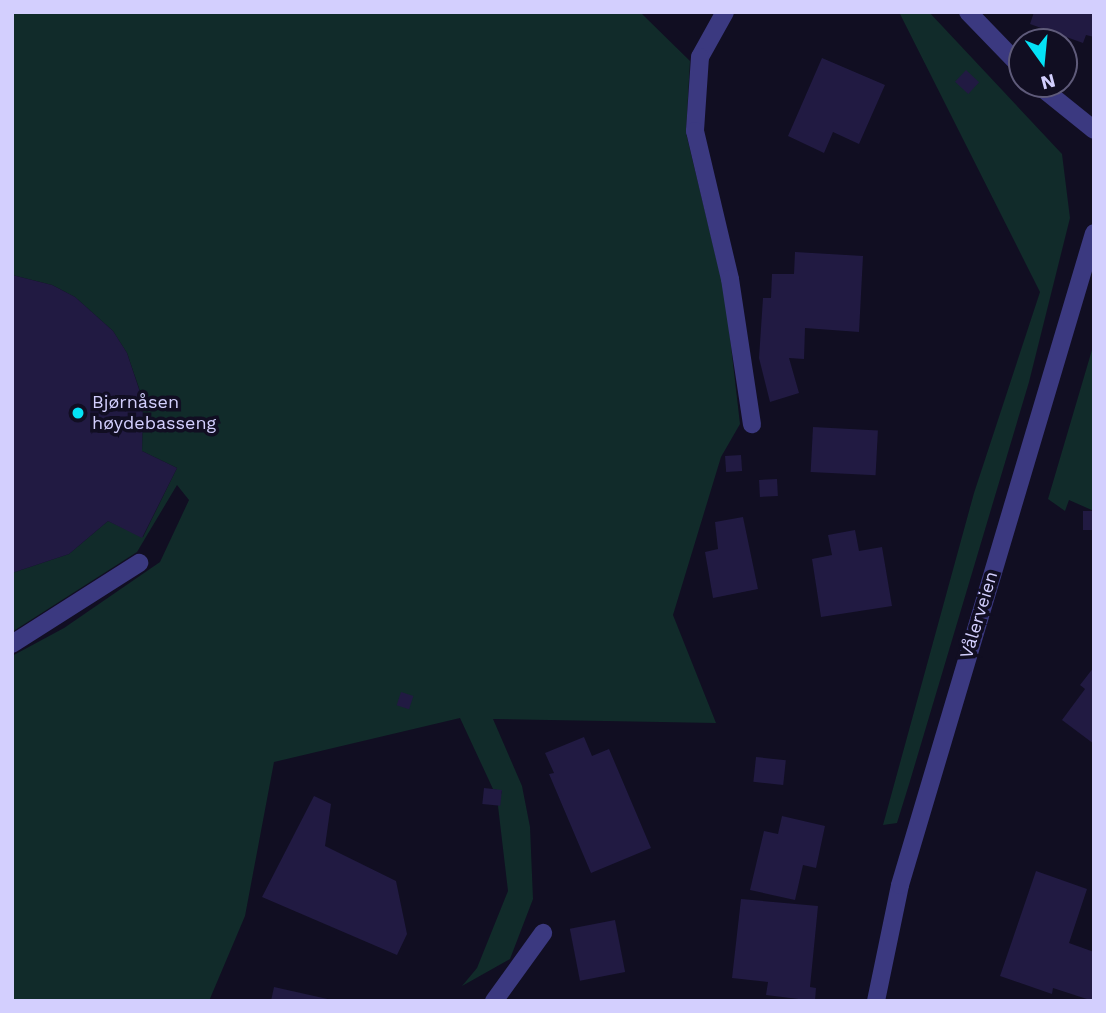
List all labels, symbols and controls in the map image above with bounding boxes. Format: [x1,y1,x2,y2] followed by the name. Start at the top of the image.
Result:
[1008,28,1078,98] north arrow
[1038,69,1058,95] text: N
[92,392,216,434] place label: Bjørnåsen høydebasseng
[70,405,86,421] marker: Bjørnåsen høydebasseng
[956,569,1002,661] street label: Vålerveien

